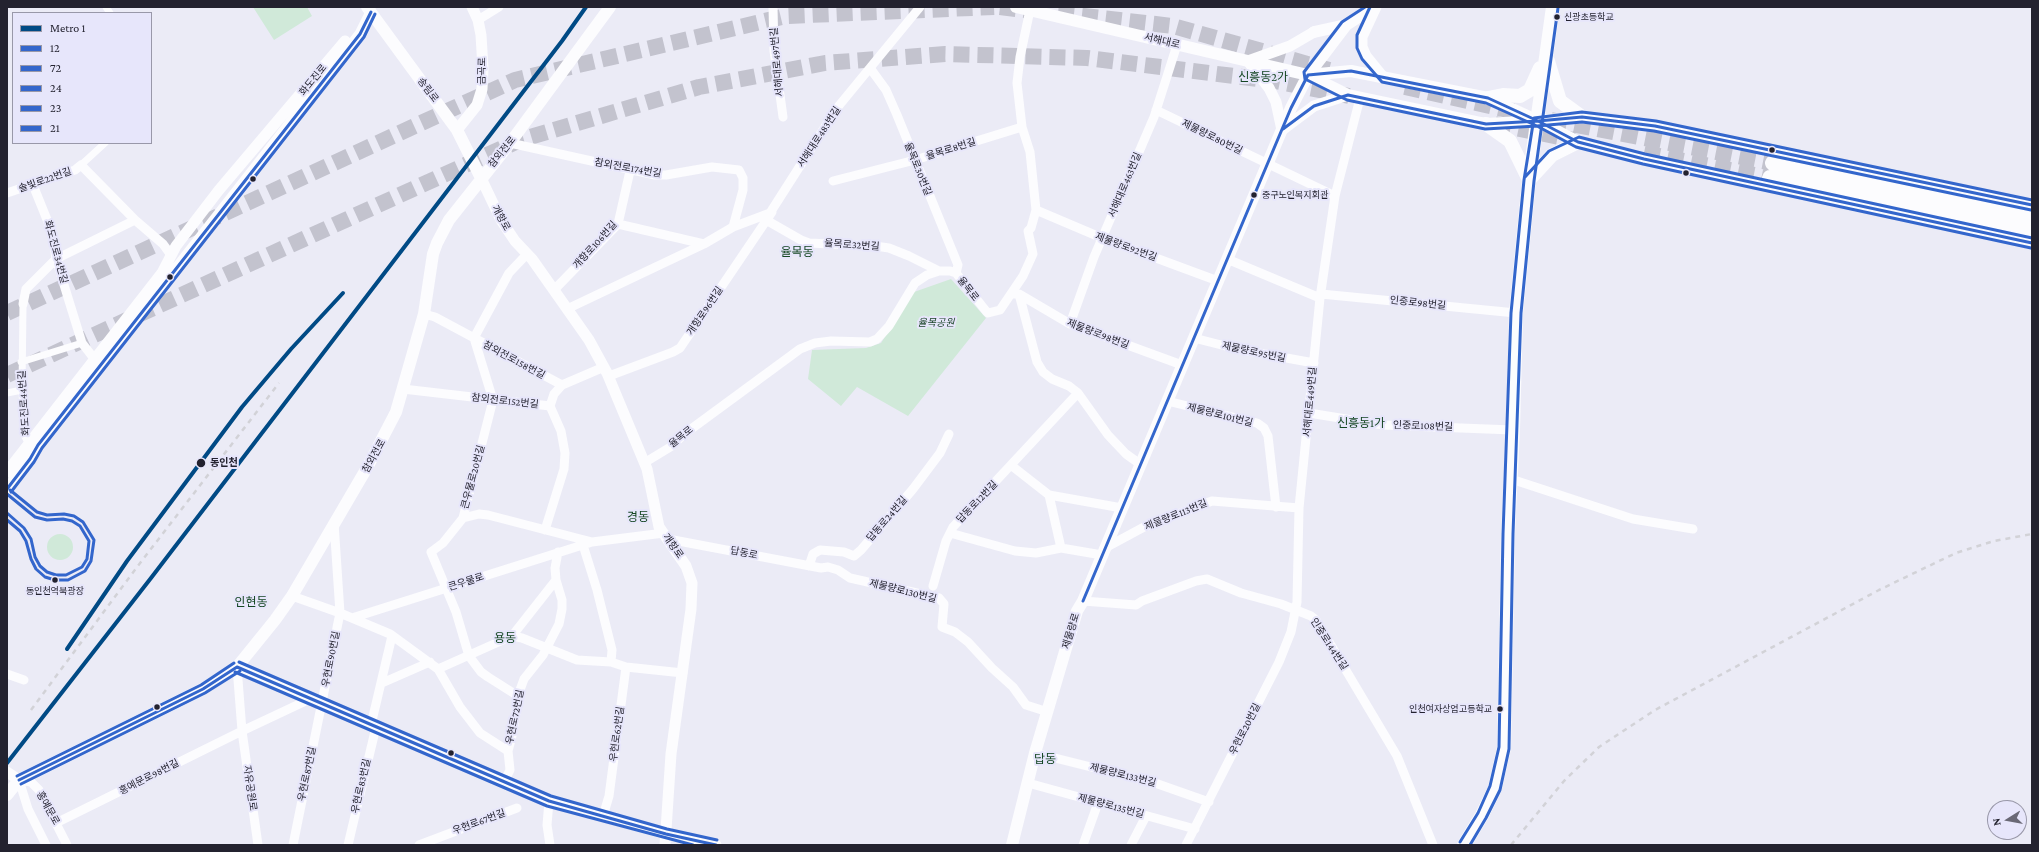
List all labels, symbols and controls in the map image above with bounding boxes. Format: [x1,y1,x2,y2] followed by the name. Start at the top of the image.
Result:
[12,12,152,144] legend
[1552,12,1562,22] marker: 신광초등학교
[1564,12,1614,22] place label: 신광초등학교
[50,21,85,35] text: Metro 1
[768,27,786,97] street label: 서해대로497번길
[1143,31,1181,51] street label: 서해대로
[50,41,60,55] text: 12
[476,57,488,85] street label: 금곡로
[50,61,61,75] text: 72
[297,62,329,98] street label: 화도진로
[1238,70,1288,84] district label: 신흥동2가
[415,75,441,105] street label: 송림로
[50,81,62,95] text: 24
[50,101,61,115] text: 23
[795,104,843,170] street label: 서해대로483번길
[1180,117,1244,157] street label: 제물량로80번길
[50,121,60,135] text: 21
[486,134,518,170] street label: 참외전로
[925,136,977,162] street label: 율목로8번길
[902,141,934,197] street label: 율목로30번길
[1767,145,1777,155] unlabelled marker
[1106,151,1144,219] street label: 서해대로463번길
[594,156,662,180] street label: 참외전로174번길
[17,165,73,195] street label: 솔빛로22번길
[1681,168,1691,178] unlabelled marker
[248,174,258,184] unlabelled marker
[1249,190,1259,200] marker: 중구노인복지회관
[1262,190,1328,200] place label: 중구노인복지회관
[489,203,513,233] street label: 개항로
[42,219,70,285] street label: 화도진로34번길
[570,219,620,271] street label: 개항로106번길
[1093,230,1159,264] street label: 제물량로92번길
[824,237,880,253] street label: 율목로32번길
[780,245,814,259] district label: 율목동
[165,272,175,282] unlabelled marker
[955,274,981,304] street label: 율목로
[684,284,726,338] street label: 개항로96번길
[1389,294,1447,312] street label: 인중로98번길
[918,317,954,329] park label: 율목공원
[1065,317,1131,351] street label: 제물량로98번길
[481,339,547,381] street label: 참외전로158번길
[1221,339,1287,365] street label: 제물량로95번길
[1301,366,1319,438] street label: 서해대로449번길
[16,370,32,436] street label: 화도진로44번길
[471,391,539,411] street label: 참외전로152번길
[1186,401,1254,429] street label: 제물량로101번길
[1337,416,1385,430] district label: 신흥동1가
[1393,419,1453,433] street label: 인중로108번길
[666,424,696,450] street label: 율목로
[360,437,388,475] street label: 참외전로
[459,444,487,510] street label: 큰우물로20번길
[195,457,207,469] marker: 동인천
[210,457,238,469] place label: 동인천
[954,478,1000,526] street label: 답동로12번길
[864,494,910,544] street label: 답동로24번길
[1143,497,1209,533] street label: 제물량로113번길
[627,510,649,524] district label: 경동
[660,531,686,561] street label: 개항로
[729,544,759,562] street label: 답동로
[447,571,485,593] street label: 큰우물로
[50,575,60,585] marker: 동인천역북광장
[868,577,938,605] street label: 제물량로130번길
[26,586,84,596] place label: 동인천역북광장
[234,595,268,609] district label: 인현동
[1060,612,1082,650] street label: 제물량로
[1308,616,1350,672] street label: 인중로144번길
[320,630,342,688] street label: 우현로90번길
[494,631,516,645] district label: 용동
[503,689,527,745] street label: 우현로72번길
[1227,701,1263,757] street label: 우현로20번길
[152,702,162,712] unlabelled marker
[1409,704,1492,714] place label: 인천여자상업고등학교
[1495,704,1505,714] marker: 인천여자상업고등학교
[607,706,627,762] street label: 우현로62번길
[295,746,319,802] street label: 우현로87번길
[446,748,456,758] unlabelled marker
[1034,752,1056,766] district label: 답동
[117,757,181,797] street label: 홍예문로98번길
[349,757,373,815] street label: 우현로83번길
[1089,761,1157,789] street label: 제물량로133번길
[241,764,259,812] street label: 자유공원로
[34,789,62,827] street label: 홍예문로
[1077,791,1145,821] street label: 제물량로135번길
[1987,800,2027,840] north arrow
[451,807,507,837] street label: 우현로67번길
[1990,817,2003,827] text: N

